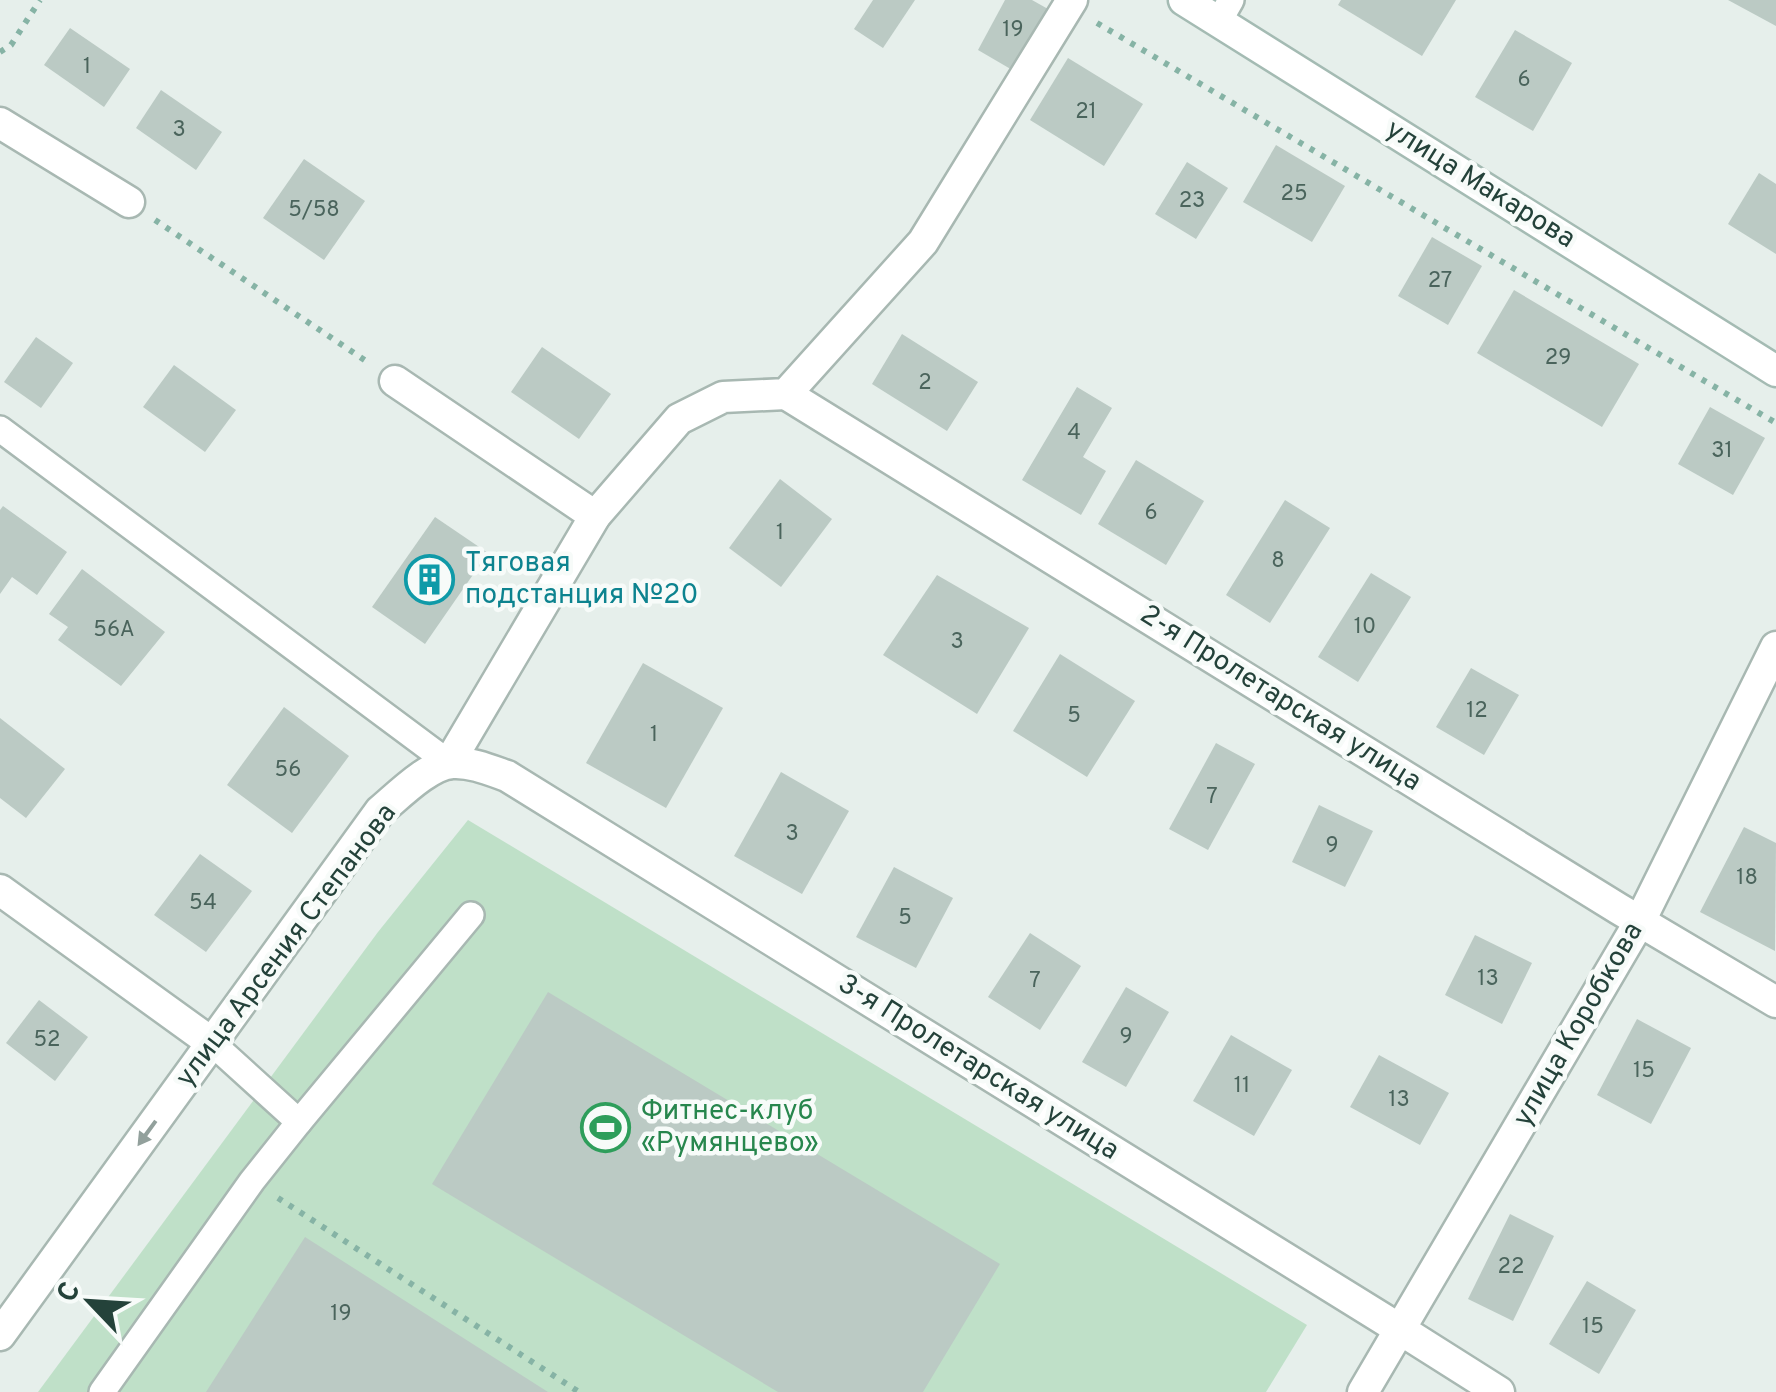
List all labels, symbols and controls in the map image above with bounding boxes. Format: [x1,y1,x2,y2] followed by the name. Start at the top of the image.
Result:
[1002,17,1024,44] house number: 19
[83,54,91,81] house number: 1
[1517,67,1531,94] house number: 6
[1075,99,1097,126] house number: 21
[1378,112,1582,258] street label: улица Макарова
[172,117,186,144] house number: 3
[1280,181,1308,208] house number: 25
[1179,188,1205,215] house number: 23
[288,197,340,224] house number: 5/58
[1428,268,1452,295] house number: 27
[1545,345,1571,372] house number: 29
[918,370,932,397] house number: 2
[1067,420,1081,447] house number: 4
[1711,438,1733,465] house number: 31
[1144,500,1158,527] house number: 6
[776,520,784,547] house number: 1
[465,546,698,614] place label: Тяговая подстанция №20
[1271,548,1285,575] house number: 8
[404,554,456,606] building icon: Тяговая подстанция №20
[1133,598,1427,800] street label: 2-я Пролетарская улица
[1354,614,1376,641] house number: 10
[93,617,135,644] house number: 56А
[950,629,964,656] house number: 3
[1466,698,1488,725] house number: 12
[1067,703,1081,730] house number: 5
[650,722,658,749] house number: 1
[275,757,301,784] house number: 56
[1206,784,1218,811] house number: 7
[169,797,405,1095] street label: улица Арсения Степанова
[785,821,799,848] house number: 3
[1325,833,1339,860] house number: 9
[1736,865,1758,892] house number: 18
[189,890,217,917] house number: 54
[898,905,912,932] house number: 5
[1506,916,1652,1134] street label: улица Коробкова
[1477,966,1499,993] house number: 13
[831,967,1125,1169] street label: 3-я Пролетарская улица
[1029,968,1041,995] house number: 7
[1119,1024,1133,1051] house number: 9
[33,1027,61,1054] house number: 52
[1633,1058,1655,1085] house number: 15
[1234,1073,1250,1100] house number: 11
[1388,1087,1410,1114] house number: 13
[641,1094,819,1162] place label: Фитнес-клуб «Румянцево»
[580,1102,632,1154] sports icon: Фитнес-клуб «Румянцево»
[138,1120,157,1146] one-way arrow
[40,1252,140,1352] north arrow
[1498,1254,1524,1281] house number: 22
[50,1277,90,1308] text: С
[330,1301,352,1328] house number: 19
[1582,1314,1604,1341] house number: 15

